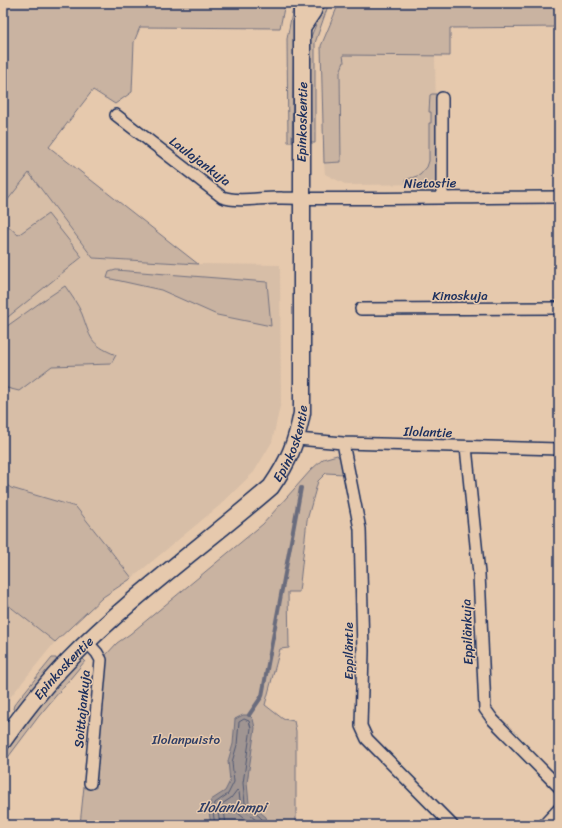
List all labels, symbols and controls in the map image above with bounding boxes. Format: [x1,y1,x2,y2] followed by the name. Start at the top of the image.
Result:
[290,81,314,162] street label: Epinkoskentie
[164,130,236,192] street label: Laulajankuja
[403,171,457,195] street label: Nietostie
[432,284,488,307] street label: Kinoskuja
[266,405,314,486] street label: Epinkoskentie
[402,420,453,444] street label: Ilolantie
[454,598,480,665] street label: Eppilänkuja
[337,622,360,680] street label: Eppiläntie
[27,630,99,705] street label: Epinkoskentie
[67,669,97,749] street label: Soittajankuja
[151,728,220,751] park label: Ilolanpuisto
[197,795,269,820] water label: Ilolanlampi

